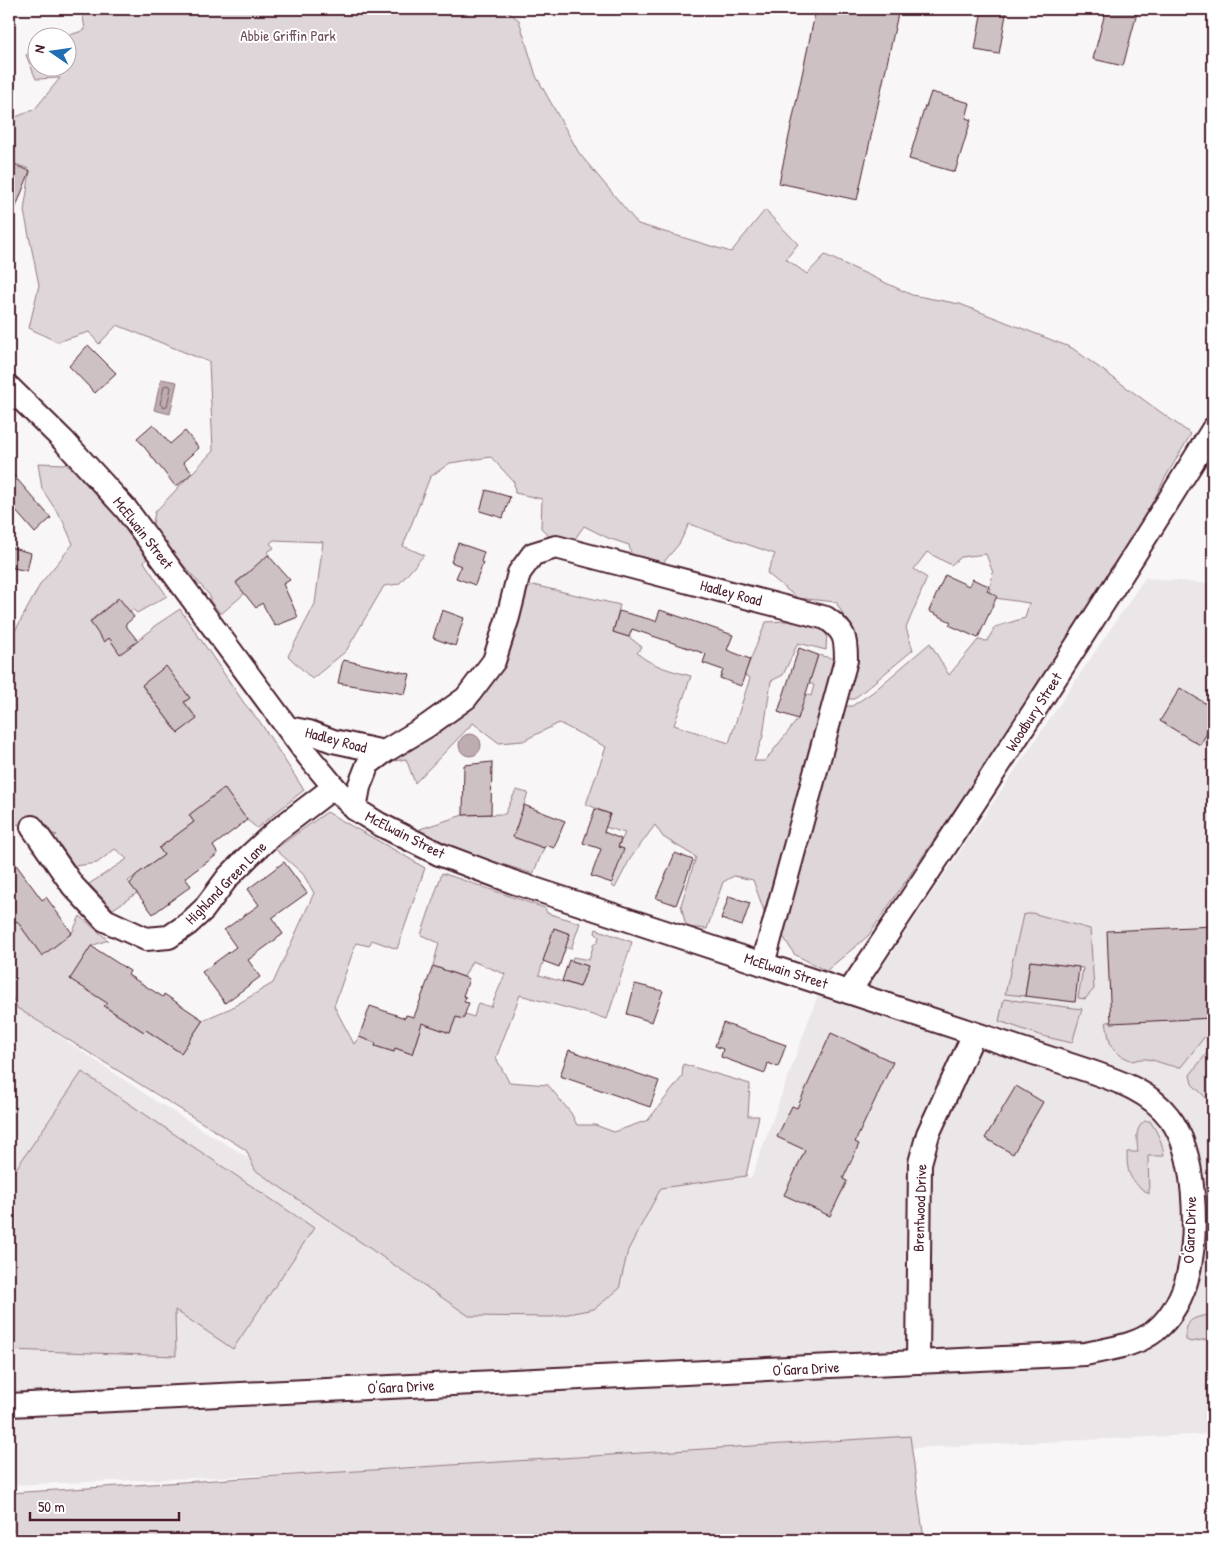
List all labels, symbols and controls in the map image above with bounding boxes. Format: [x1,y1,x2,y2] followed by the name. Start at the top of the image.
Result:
[240,25,336,46] park label: Abbie Griffin Park
[28,28,78,78] north arrow
[29,43,49,55] text: N
[108,492,179,574] street label: McElwain Street
[698,574,764,611] street label: Hadley Road
[1000,668,1067,755] street label: Woodbury Street
[303,721,369,758] street label: Hadley Road
[362,806,449,864] street label: McElwain Street
[180,836,271,929] street label: Highland Green Lane
[742,947,831,994] street label: McElwain Street
[907,1164,932,1252] street label: Brentwood Drive
[1178,1196,1201,1264] street label: O'Gara Drive
[772,1356,840,1381] street label: O'Gara Drive
[367,1374,435,1399] street label: O'Gara Drive
[30,1489,179,1521] scale bar
[38,1496,65,1517] text: 50 m

